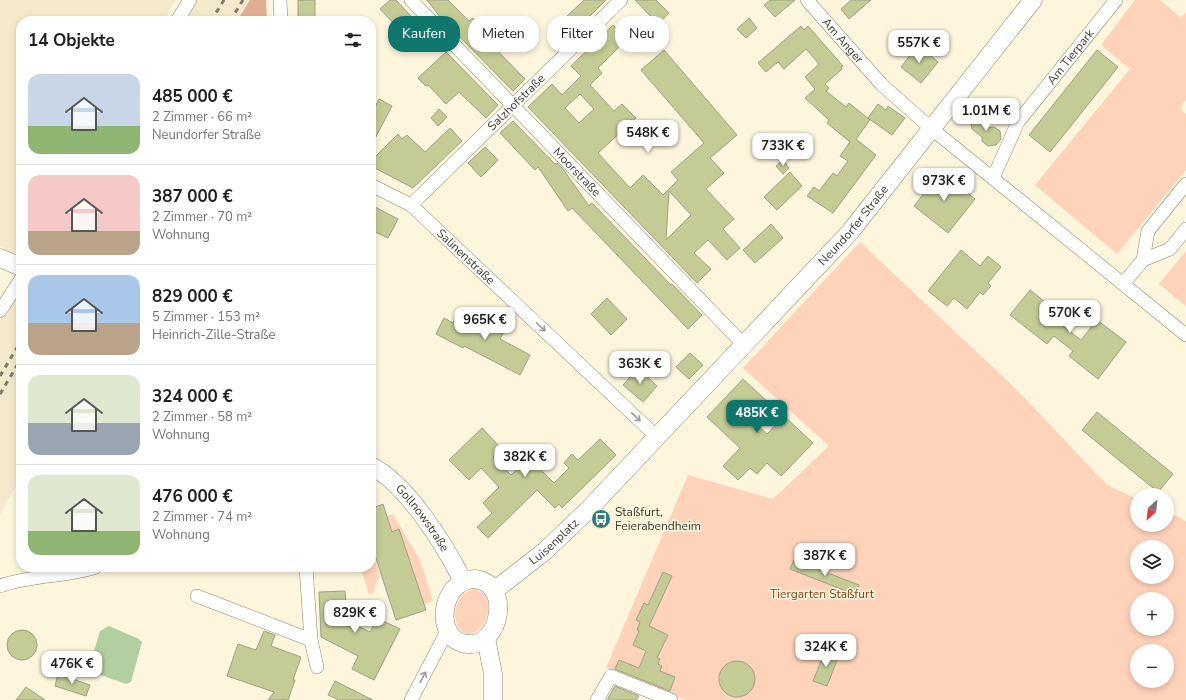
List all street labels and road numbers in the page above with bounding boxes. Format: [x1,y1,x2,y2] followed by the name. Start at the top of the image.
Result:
[818,14,868,67] street label: Am Anger
[1043,25,1098,88] street label: Am Tierpark
[484,71,548,134] street label: Salzhofstraße
[550,144,604,200] street label: Moorstraße
[815,182,892,269] street label: Neundorfer Straße
[433,225,498,288] street label: Salinenstraße
[392,481,453,555] street label: Gollnowstraße
[526,515,582,569] street label: Luisenplatz

